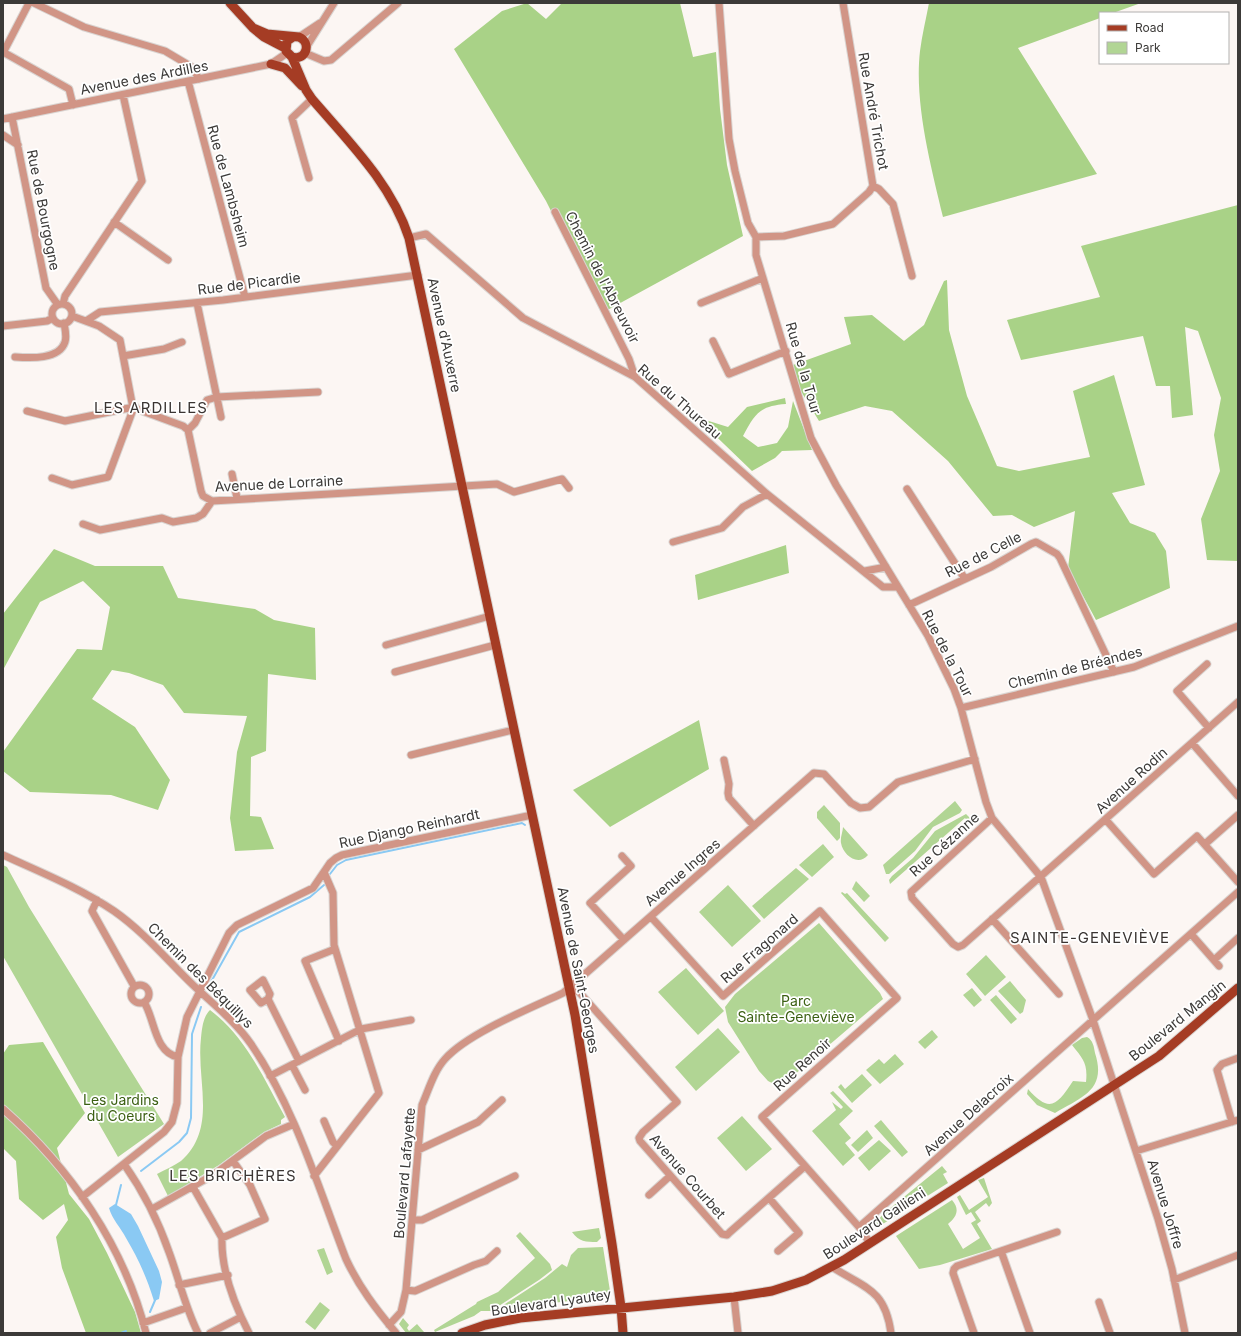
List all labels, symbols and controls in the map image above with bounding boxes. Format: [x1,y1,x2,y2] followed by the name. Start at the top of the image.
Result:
[1099,12,1229,64] legend
[1135,20,1164,35] text: Road
[1135,40,1161,55] text: Park
[855,51,893,172] street label: Rue André Trichot
[78,56,210,98] street label: Avenue des Ardilles
[204,123,254,249] street label: Rue de Lambsheim
[24,148,64,272] street label: Rue de Bourgogne
[562,208,644,346] street label: Chemin de l'Abreuvoir
[197,268,301,298] street label: Rue de Picardie
[425,276,465,394] street label: Avenue d'Auxerre
[783,320,825,416] street label: Rue de la Tour
[635,360,725,442] street label: Rue du Thureau
[94,398,208,417] district label: LES ARDILLES
[214,471,344,495] street label: Avenue de Lorraine
[942,527,1024,581] street label: Rue de Celle
[919,607,977,699] street label: Rue de la Tour
[1006,642,1144,692] street label: Chemin de Bréandes
[1092,743,1170,817] street label: Avenue Rodin
[337,805,481,851] street label: Rue Django Reinhardt
[906,808,982,880] street label: Rue Cézanne
[641,835,723,909] street label: Avenue Ingres
[555,885,603,1055] street label: Avenue de Saint-Georges
[717,910,801,986] street label: Rue Fragonard
[145,919,257,1031] street label: Chemin des Béquillys
[1010,928,1170,947] district label: SAINTE-GENEVIÈVE
[1125,976,1229,1064] street label: Boulevard Mangin
[737,992,855,1025] park label: Parc Sainte-Geneviève
[770,1034,834,1094] street label: Rue Renoir
[920,1069,1017,1159] street label: Avenue Delacroix
[83,1091,159,1124] park label: Les Jardins du Coeurs
[390,1107,418,1239] street label: Boulevard Lafayette
[647,1130,730,1222] street label: Avenue Courbet
[1144,1157,1188,1251] street label: Avenue Joffre
[169,1166,297,1185] district label: LES BRICHÈRES
[820,1184,928,1262] street label: Boulevard Gallieni
[490,1285,612,1319] street label: Boulevard Lyautey

